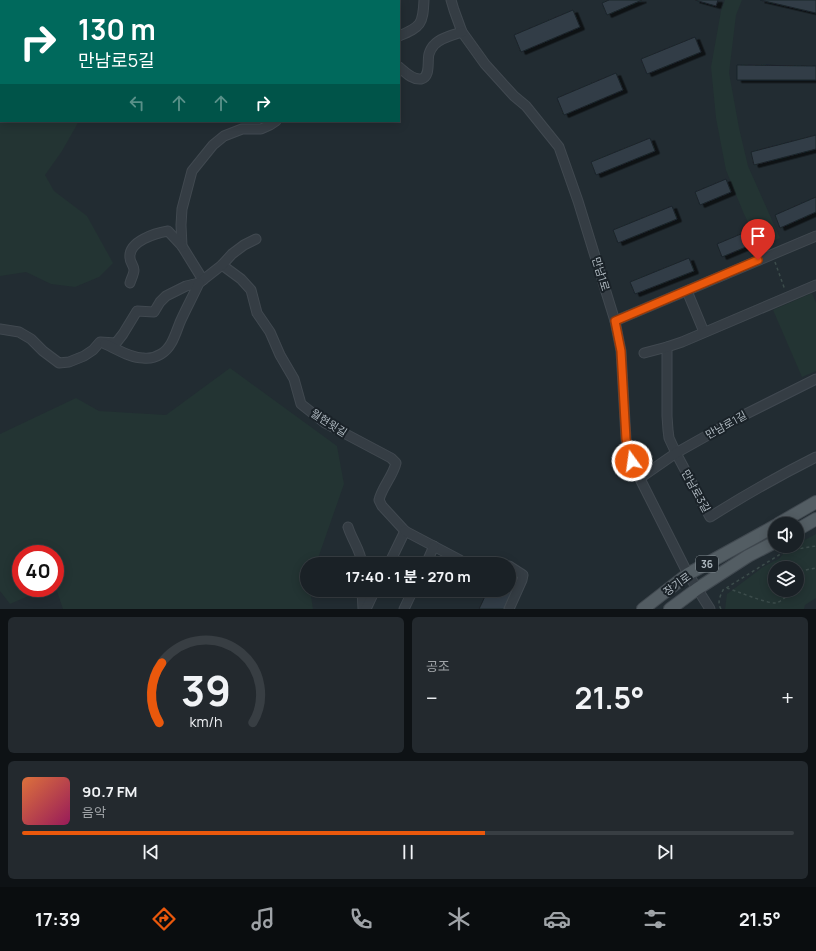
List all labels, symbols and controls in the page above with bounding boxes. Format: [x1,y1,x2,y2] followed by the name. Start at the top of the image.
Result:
[78,10,156,48] text: 130 m
[12,16,64,68] icon: right
[78,48,155,72] text: 만남로5길
[126,92,148,114] icon: left
[168,92,190,114] icon: ahead
[210,92,232,114] icon: ahead
[252,92,274,114] icon: right
[741,219,775,260] pin
[747,225,769,247] icon: arrive
[589,255,614,293] street label: 만남1로
[308,405,350,440] street label: 월현윗길
[703,407,749,442] street label: 만남로1길
[611,440,653,482] position arrow
[679,467,714,515] street label: 만남로3길
[768,517,804,597] map controls
[768,517,804,553] button: sound
[12,545,64,597] speed limit sign: 40
[696,556,718,572] road number: 36
[768,561,804,597] button: layers
[345,566,471,587] text: 17:40 · 1 분 · 270 m
[660,569,693,599] street label: 장기로
[426,657,450,675] text: 공조
[181,662,231,718] text: 39
[575,677,645,718] text: 21.5°
[426,683,438,713] text: −
[781,683,794,713] text: +
[189,712,223,731] text: km/h
[82,781,137,802] text: 90.7 FM
[82,803,106,821] text: 음악
[140,841,162,863] icon: previous
[397,841,419,863] icon: pause
[654,841,676,863] icon: next
[150,905,178,933] icon: directions
[249,905,277,933] icon: music
[347,905,375,933] icon: phone
[445,905,473,933] icon: climate
[543,905,571,933] icon: car
[641,905,669,933] icon: filters
[35,907,80,931] text: 17:39
[739,907,781,931] text: 21.5°

